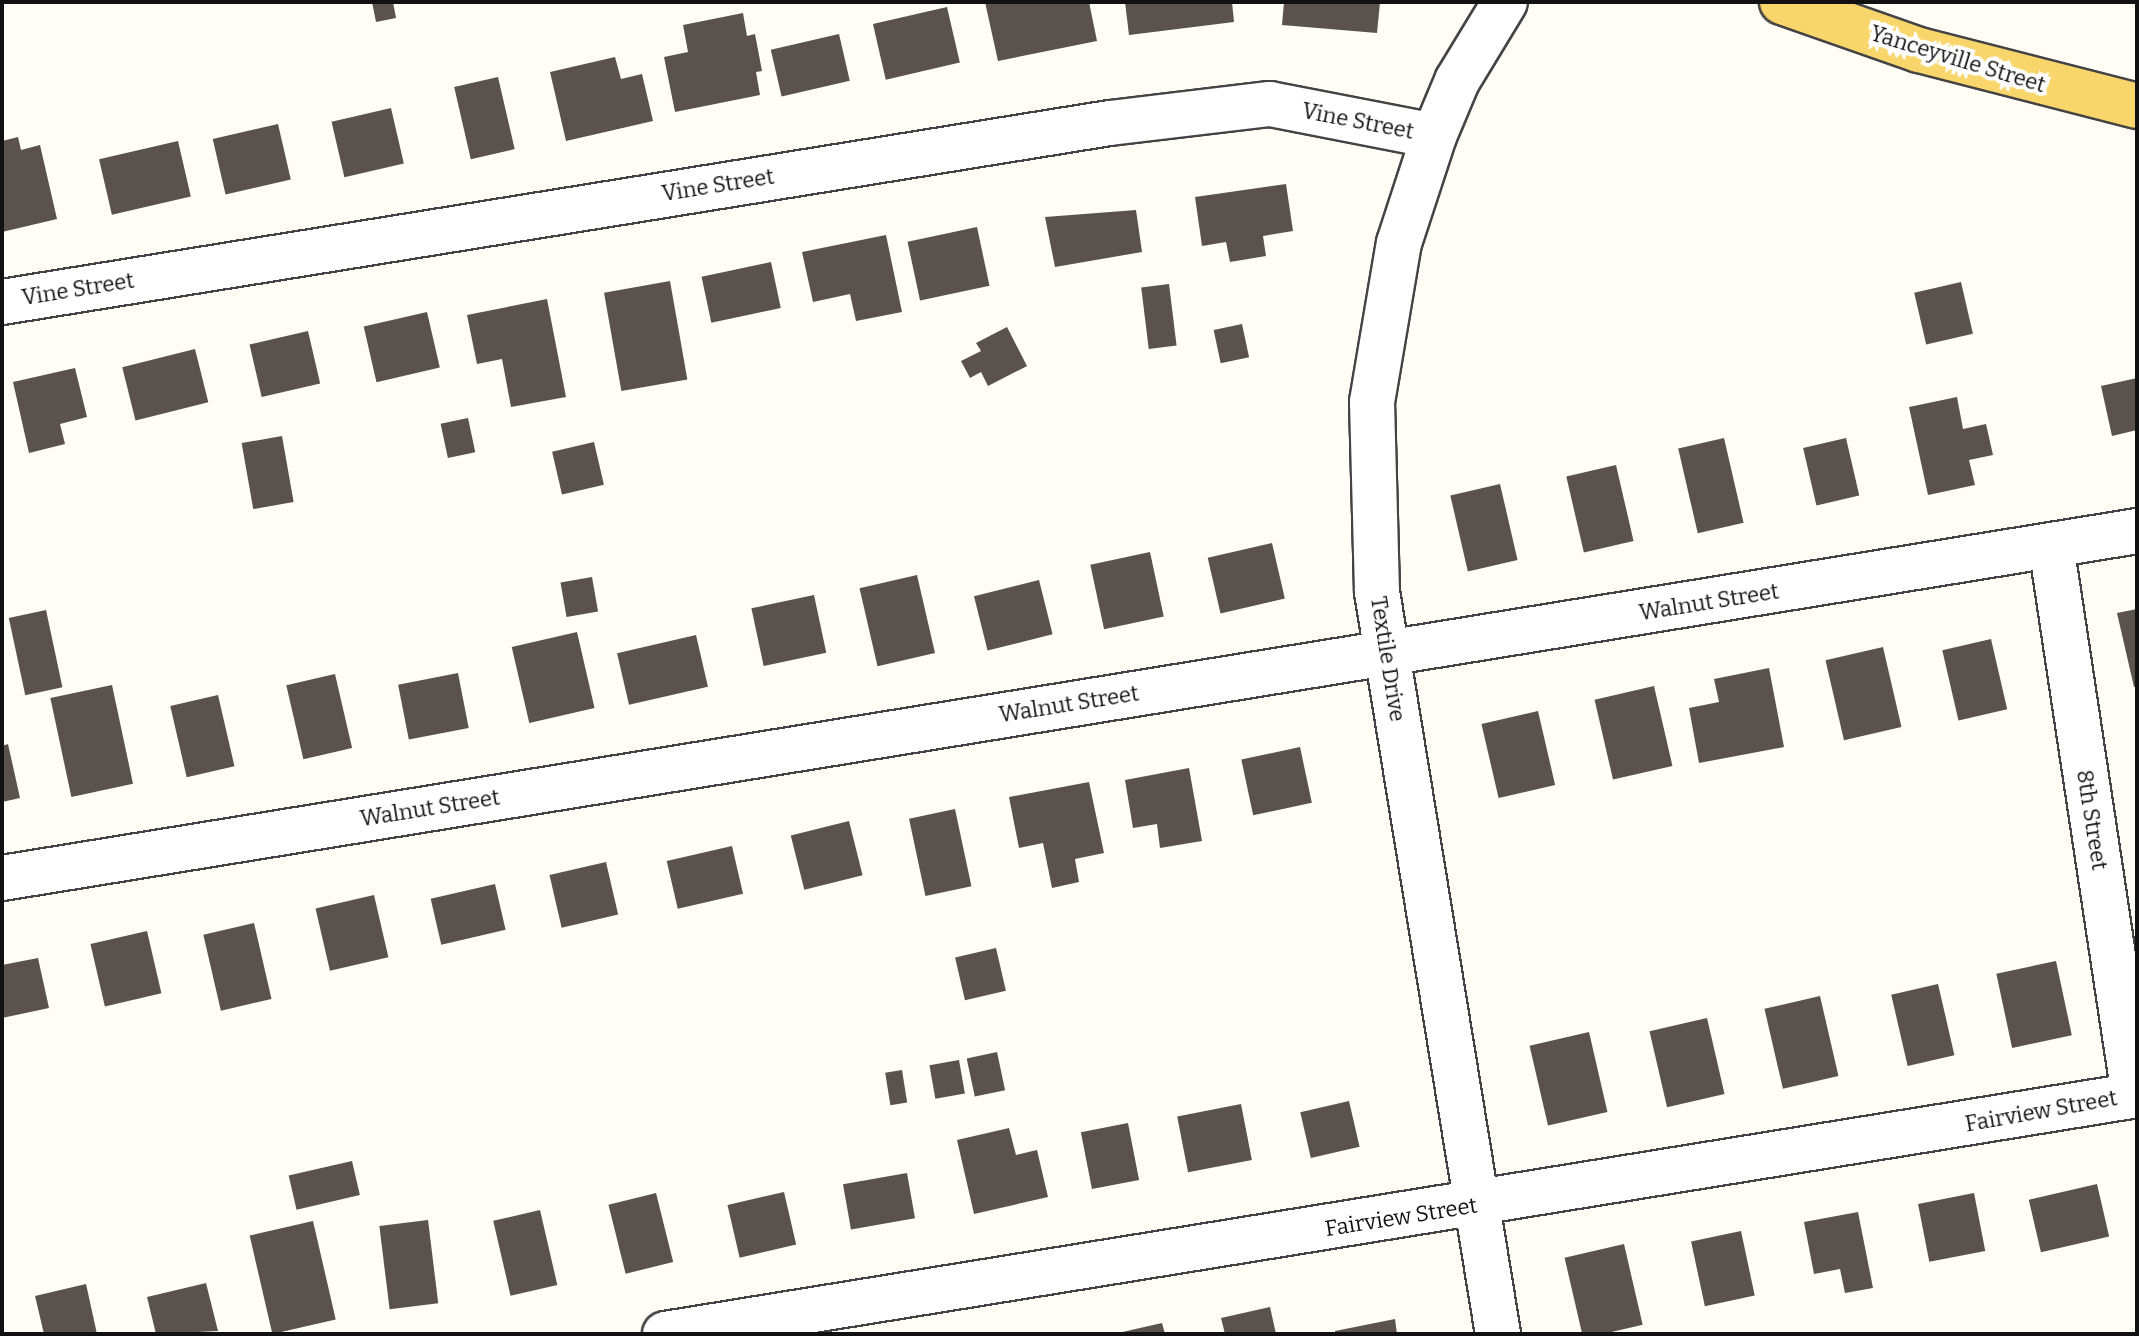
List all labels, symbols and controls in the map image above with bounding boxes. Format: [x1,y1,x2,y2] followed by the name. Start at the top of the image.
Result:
[1867,20,2049,98] street label: Yanceyville Street
[1300,97,1416,145] street label: Vine Street
[660,163,776,207] street label: Vine Street
[20,267,136,311] street label: Vine Street
[1637,578,1781,626] street label: Walnut Street
[1365,595,1411,723] street label: Textile Drive
[997,680,1141,728] street label: Walnut Street
[2071,768,2113,872] street label: 8th Street
[358,784,502,832] street label: Walnut Street
[1963,1085,2119,1137] street label: Fairview Street
[1323,1192,1479,1242] street label: Fairview Street

